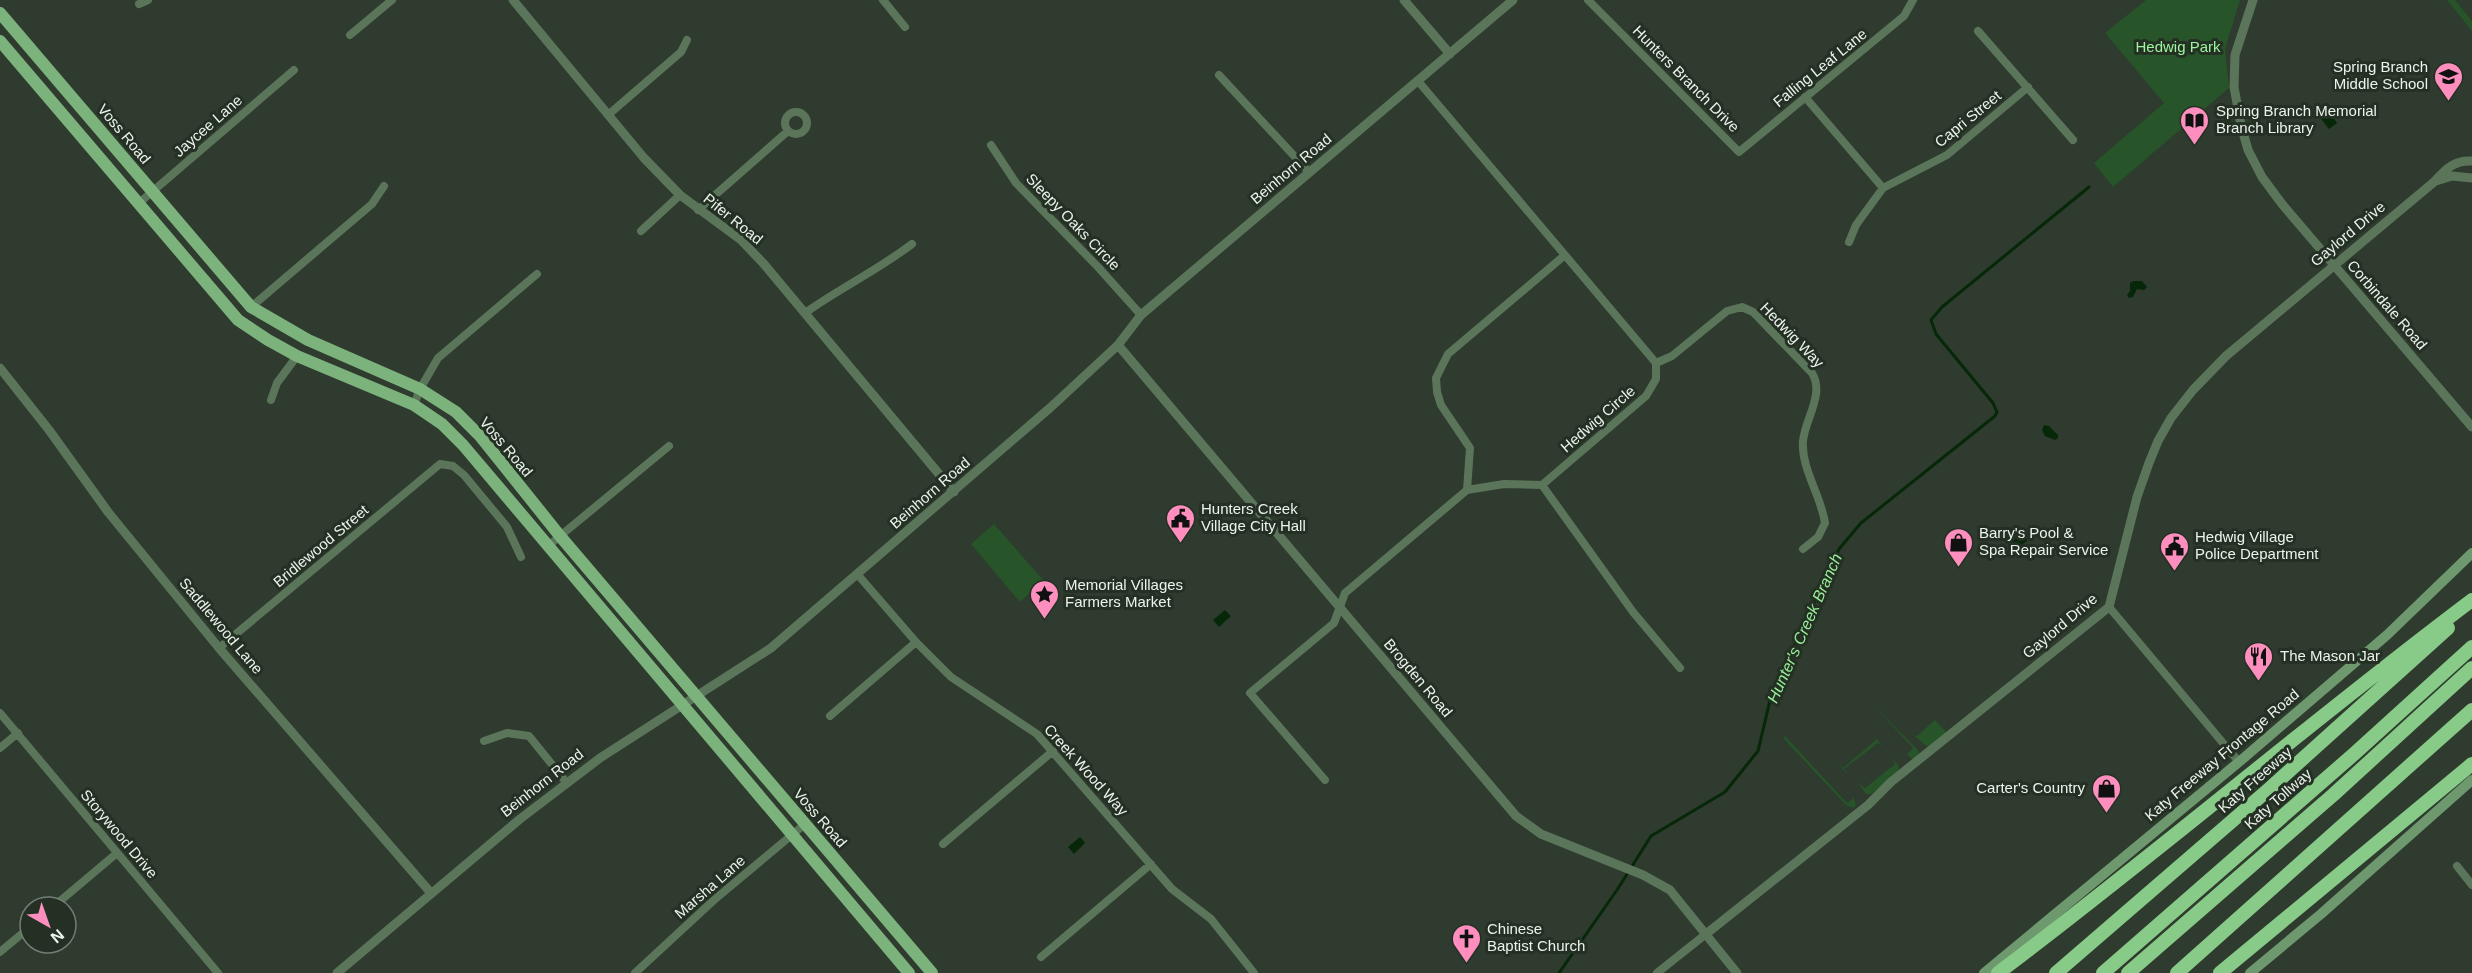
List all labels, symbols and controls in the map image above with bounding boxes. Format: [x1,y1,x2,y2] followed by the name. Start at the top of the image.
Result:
[1630,22,1743,135] street label: Hunters Branch Drive
[1770,25,1870,110] street label: Falling Leaf Lane
[2135,38,2221,55] park label: Hedwig Park
[2333,58,2428,92] place label: Spring Branch Middle School
[2433,60,2465,102] school or university icon: Spring Branch Middle School
[1931,86,2005,150] street label: Capri Street
[170,91,245,160] street label: Jaycee Lane
[95,100,154,167] street label: Voss Road
[2216,102,2377,136] place label: Spring Branch Memorial Branch Library
[2179,104,2211,146] library icon: Spring Branch Memorial Branch Library
[1247,130,1334,207] street label: Beinhorn Road
[1023,170,1124,273] street label: Sleepy Oaks Circle
[700,190,766,248] street label: Pifer Road
[2307,198,2388,270] street label: Gaylord Drive
[2344,257,2431,353] street label: Corbindale Road
[1757,299,1828,371] street label: Hedwig Way
[1557,382,1638,455] street label: Hedwig Circle
[477,413,536,480] street label: Voss Road
[886,453,973,532] street label: Beinhorn Road
[1201,500,1306,534] place label: Hunters Creek Village City Hall
[270,501,372,590] street label: Bridlewood Street
[1164,502,1196,544] public building icon: Hunters Creek Village City Hall
[1979,524,2108,558] place label: Barry's Pool & Spa Repair Service
[1942,526,1974,568] shop icon: Barry's Pool & Spa Repair Service
[2195,528,2319,562] place label: Hedwig Village Police Department
[2158,530,2190,572] public building icon: Hedwig Village Police Department
[1764,551,1845,705] water label: Hunter's Creek Branch
[176,574,266,677] street label: Saddlewood Lane
[1065,576,1183,610] place label: Memorial Villages Farmers Market
[1028,578,1060,620] place icon: Memorial Villages Farmers Market
[2019,590,2100,662] street label: Gaylord Drive
[1381,635,1456,720] street label: Brogden Road
[2243,640,2275,682] restaurant icon: The Mason Jar
[2280,647,2380,664] place label: The Mason Jar
[2141,685,2303,825] street label: Katy Freeway Frontage Road
[1041,721,1132,819] street label: Creek Wood Way
[2214,743,2296,817] street label: Katy Freeway
[497,745,586,820] street label: Beinhorn Road
[2241,765,2315,832] street label: Katy Tollway
[2090,772,2122,814] shop icon: Carter's Country
[1976,779,2085,796] place label: Carter's Country
[790,785,851,851] street label: Voss Road
[78,786,161,881] street label: Storywood Drive
[671,851,748,922] street label: Marsha Lane
[18,895,78,955] north arrow
[1487,920,1585,954] place label: Chinese Baptist Church
[1450,922,1482,964] church icon: Chinese Baptist Church
[47,926,67,946] text: N

